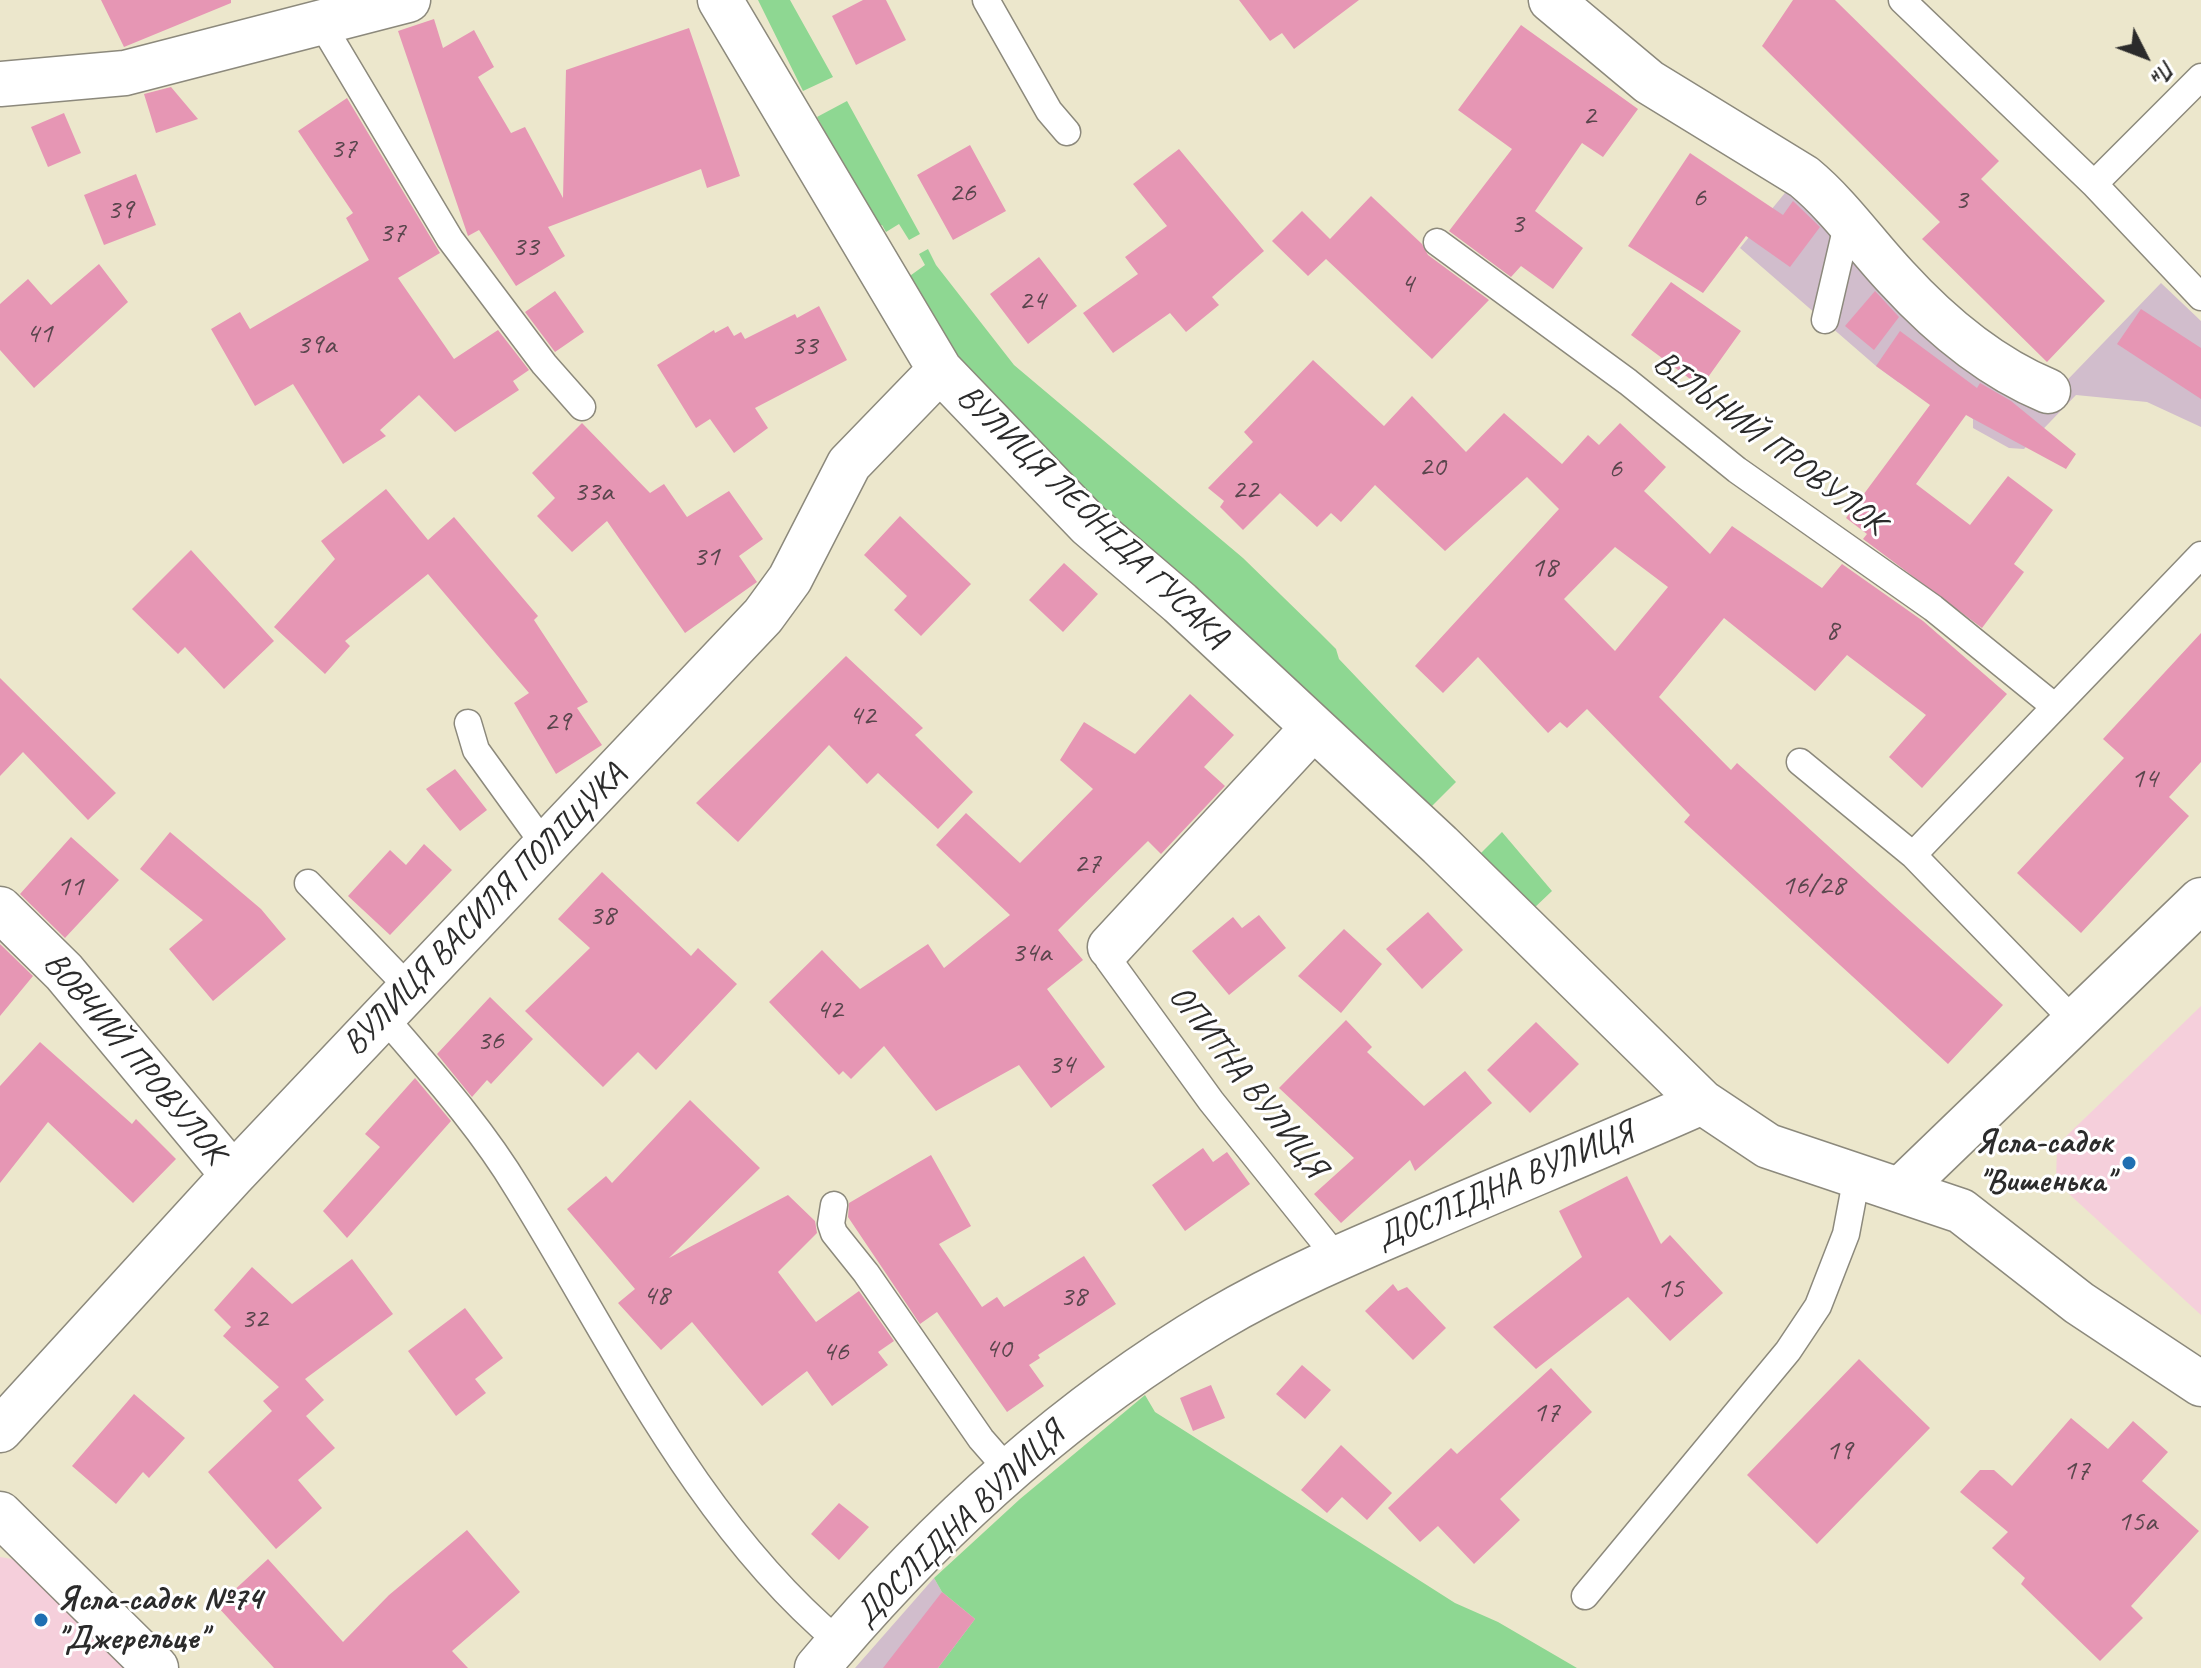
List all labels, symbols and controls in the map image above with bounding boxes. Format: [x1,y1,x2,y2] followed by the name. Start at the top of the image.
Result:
[2105,16,2185,96] north arrow
[2145,54,2181,90] text: Пн
[1582,98,1596,134] house number: 2
[330,131,356,167] house number: 37
[949,175,975,211] house number: 26
[1692,180,1706,216] house number: 6
[1954,182,1968,218] house number: 3
[107,192,133,228] house number: 39
[1510,206,1524,242] house number: 3
[379,215,405,251] house number: 37
[512,229,538,265] house number: 33
[1400,266,1414,302] house number: 4
[1019,283,1045,319] house number: 24
[26,316,52,352] house number: 41
[296,327,336,363] house number: 39а
[791,328,817,364] house number: 33
[1645,342,1893,544] street label: ВІЛЬНИЙ ПРОВУЛОК
[948,377,1236,657] street label: ВУЛИЦЯ ЛЕОНІДА ГУСАКА
[1419,449,1445,485] house number: 20
[1608,451,1622,487] house number: 6
[1232,472,1258,508] house number: 22
[573,474,613,510] house number: 33а
[693,539,719,575] house number: 31
[1531,550,1557,586] house number: 18
[1825,613,1839,649] house number: 8
[849,698,875,734] house number: 42
[544,704,570,740] house number: 29
[335,756,635,1064] street label: ВУЛИЦЯ ВАСИЛЯ ПОЛІЩУКА
[2131,761,2157,797] house number: 14
[1074,846,1100,882] house number: 27
[1781,868,1845,904] house number: 16/28
[57,869,83,905] house number: 11
[589,898,615,934] house number: 38
[1011,935,1051,971] house number: 34а
[34,944,234,1172] street label: ВОВЧИЙ ПРОВУЛОК
[1159,978,1335,1186] street label: ОПИТНА ВУЛИЦЯ
[816,992,842,1028] house number: 42
[477,1023,503,1059] house number: 36
[1048,1047,1074,1083] house number: 34
[1370,1113,1640,1259] street label: ДОСЛІДНА ВУЛИЦЯ
[1975,1123,2113,1202] place label: Ясла-садок "Вишенька"
[2120,1154,2138,1172] marker: Ясла-садок "Вишенька"
[1657,1271,1683,1307] house number: 15
[643,1278,669,1314] house number: 48
[1060,1279,1086,1315] house number: 38
[241,1301,267,1337] house number: 32
[985,1331,1011,1367] house number: 40
[822,1334,848,1370] house number: 46
[1533,1395,1559,1431] house number: 17
[847,1414,1073,1636] street label: ДОСЛІДНА ВУЛИЦЯ
[1826,1433,1852,1469] house number: 19
[2063,1453,2089,1489] house number: 17
[2117,1504,2157,1540] house number: 15а
[57,1580,262,1660] place label: Ясла-садок №74 "Джерельце"
[32,1611,50,1629] marker: Ясла-садок №74 "Джерельце"

